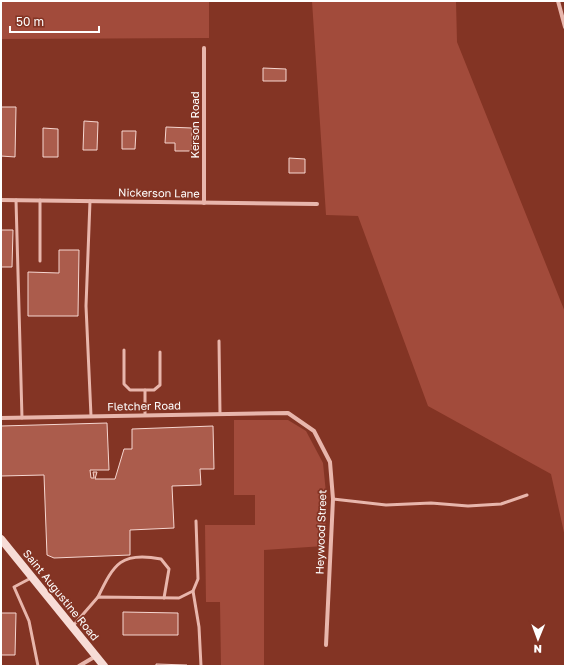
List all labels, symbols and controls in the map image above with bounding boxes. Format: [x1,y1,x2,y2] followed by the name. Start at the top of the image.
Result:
[10,8,99,34] scale bar
[16,14,44,29] text: 50 m
[188,92,201,158] street label: Kerson Road
[118,185,200,200] street label: Nickerson Lane
[107,398,181,413] street label: Fletcher Road
[313,489,328,575] street label: Heywood Street
[21,547,102,643] street label: Saint Augustine Road
[518,619,558,659] north arrow
[534,643,542,656] text: N

